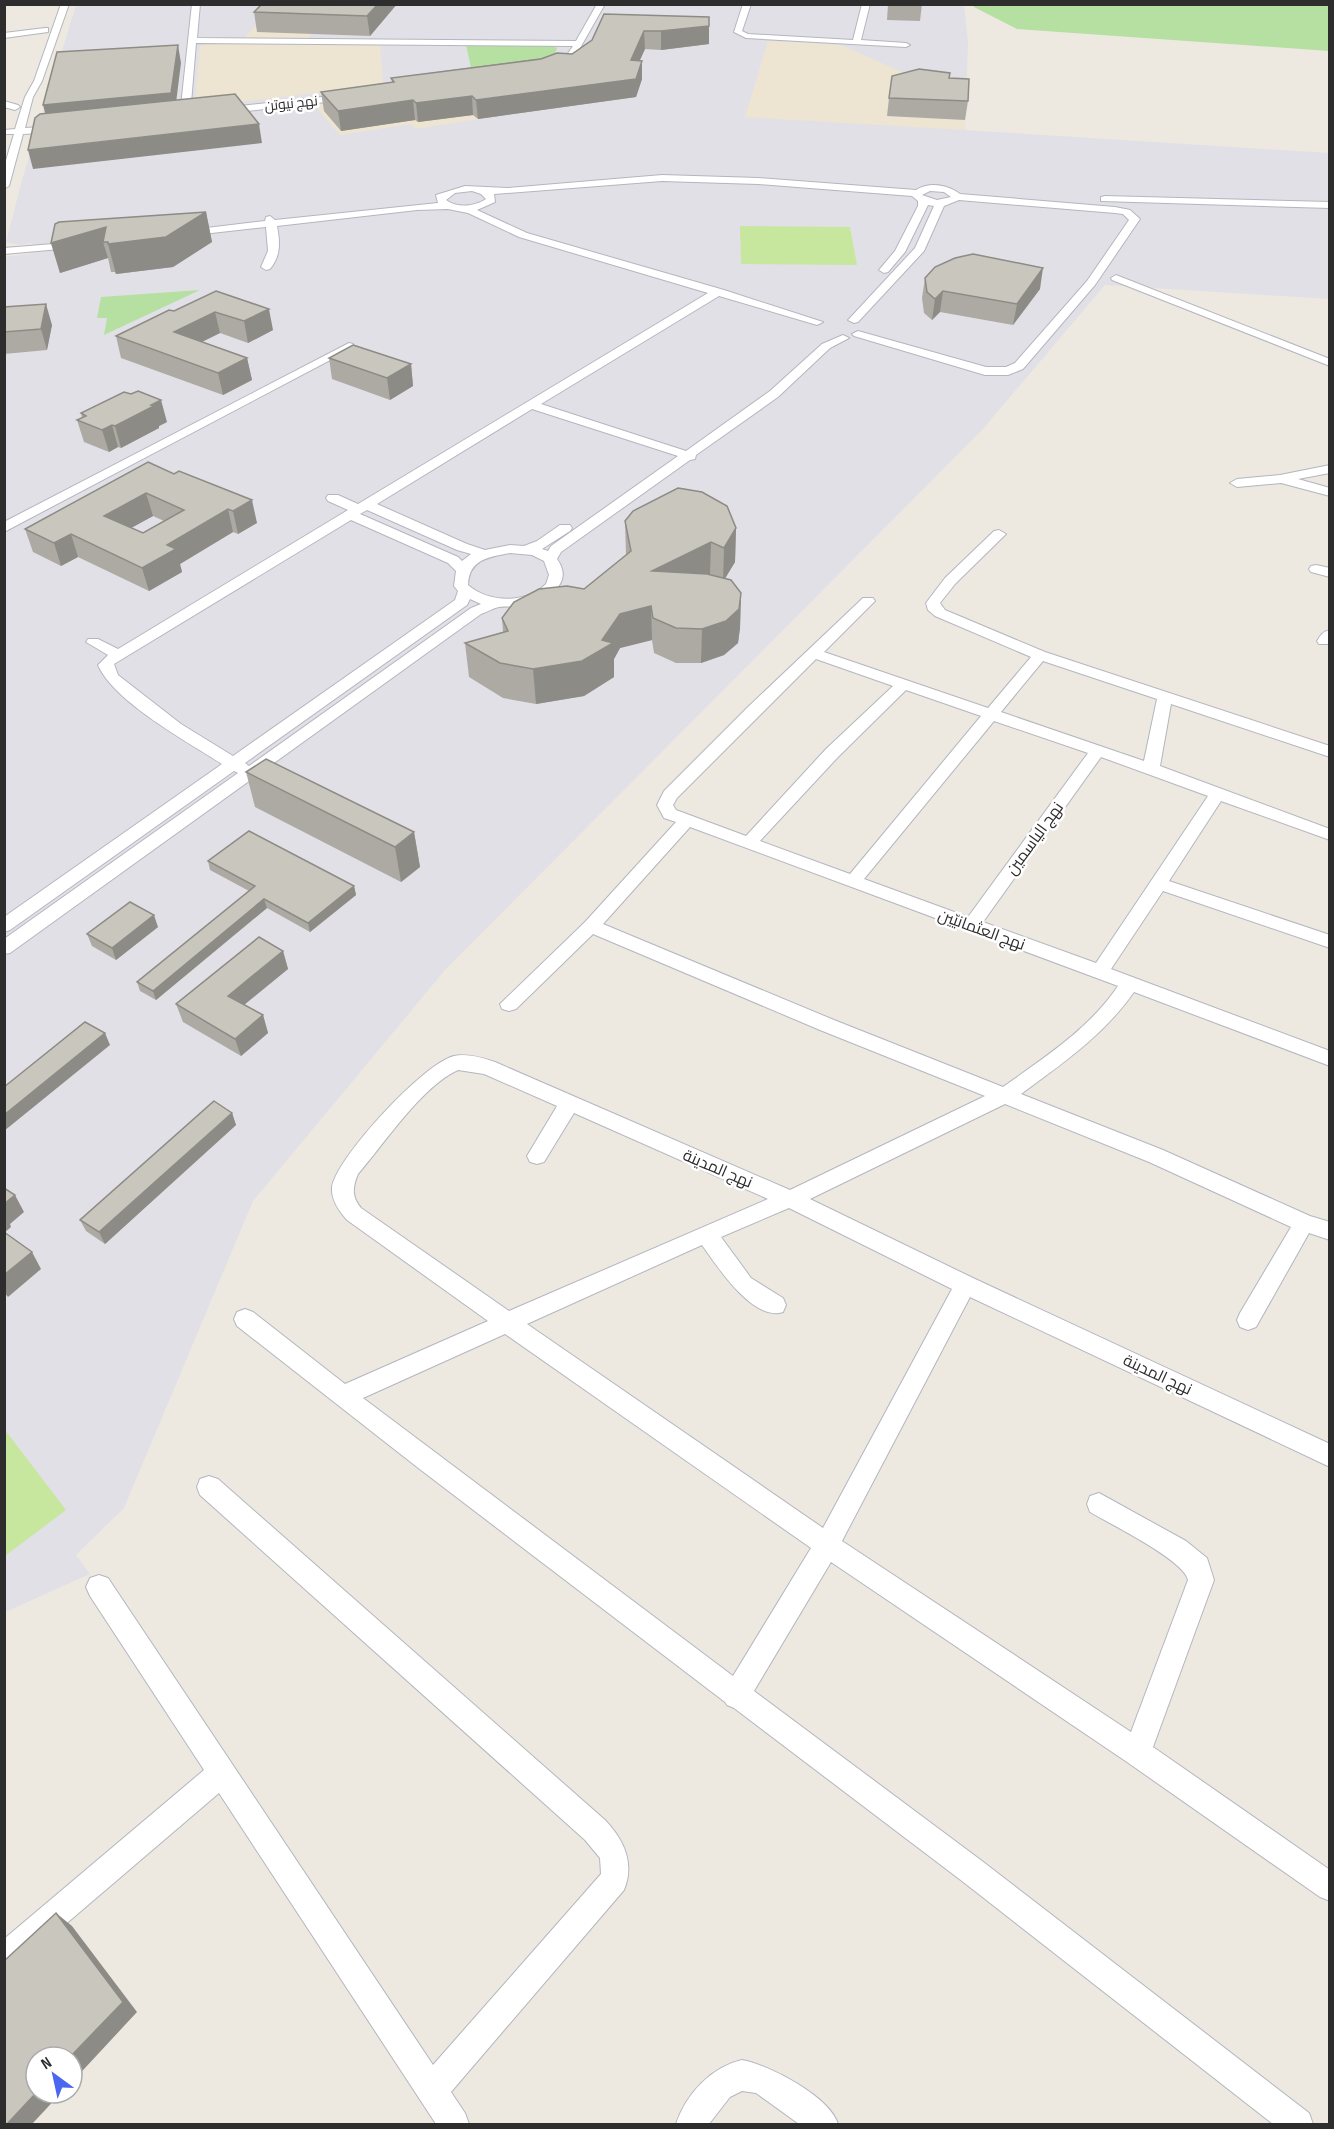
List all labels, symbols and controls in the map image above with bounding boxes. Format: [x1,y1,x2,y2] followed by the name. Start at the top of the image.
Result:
[264,92,319,115] street label: نهج نيوتن
[1002,799,1069,880] street label: نهج الياسمين
[935,906,1028,956] street label: نهج العثمانيّين
[679,1146,755,1193] street label: نهج المدينة
[1120,1351,1195,1400] street label: نهج المدينة
[24,2045,84,2105] north arrow
[38,2053,55,2074] text: N

